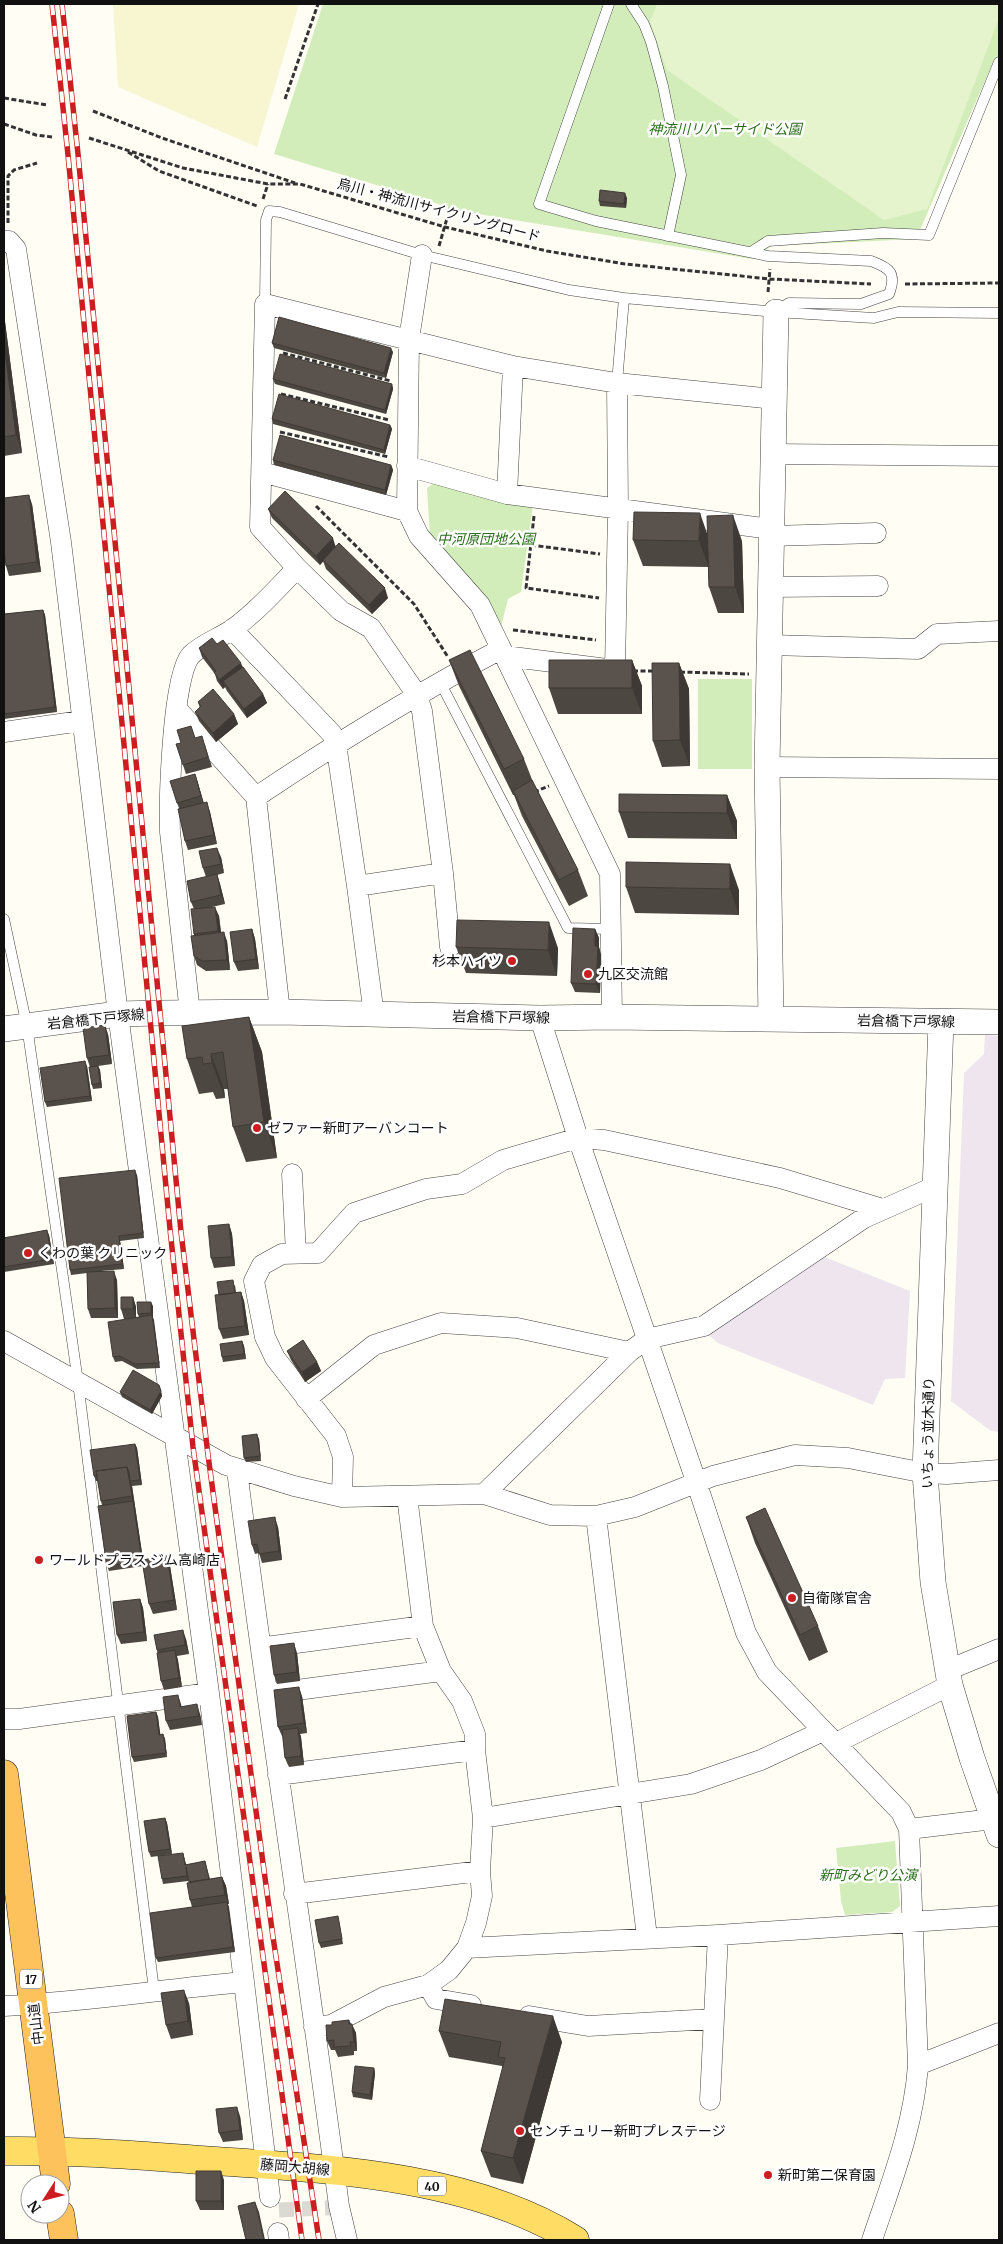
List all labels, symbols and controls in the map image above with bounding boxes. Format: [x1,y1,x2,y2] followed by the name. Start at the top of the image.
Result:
[648,120,804,138] park label: 神流川リバーサイド公園
[335,174,543,246] street label: 烏川・神流川サイクリングロード
[437,530,537,548] park label: 中河原団地公園
[432,952,502,970] place label: 杉本ハイツ
[506,955,518,967] marker: 杉本ハイツ
[598,965,668,983] place label: 九区交流館
[582,968,594,980] marker: 九区交流館
[46,1005,146,1033] street label: 岩倉橋下戸塚線
[452,1007,550,1027] street label: 岩倉橋下戸塚線
[857,1011,955,1031] street label: 岩倉橋下戸塚線
[267,1119,449,1137] place label: ゼファー新町アーバンコート
[251,1122,263,1134] marker: ゼファー新町アーバンコート
[38,1244,167,1262] place label: くわの葉 クリニック
[22,1247,34,1259] marker: くわの葉 クリニック
[918,1377,938,1489] street label: いちょう並木通り
[49,1551,220,1569] place label: ワールドプラス ジム高崎店
[33,1554,45,1566] marker: ワールドプラス ジム高崎店
[802,1589,872,1607] place label: 自衛隊官舎
[786,1592,798,1604] marker: 自衛隊官舎
[819,1866,919,1884] park label: 新町みどり公演
[20,1970,42,1988] road number: 17
[25,2002,47,2046] street label: 中山道
[530,2122,726,2140] place label: センチュリー新町プレステージ
[514,2125,526,2137] marker: センチュリー新町プレステージ
[259,2155,331,2179] street label: 藤岡大胡線
[778,2166,876,2184] place label: 新町第二保育園
[762,2169,774,2181] marker: 新町第二保育園
[20,2174,70,2224] north arrow
[418,2176,446,2196] road number: 40
[24,2197,45,2216] text: N

